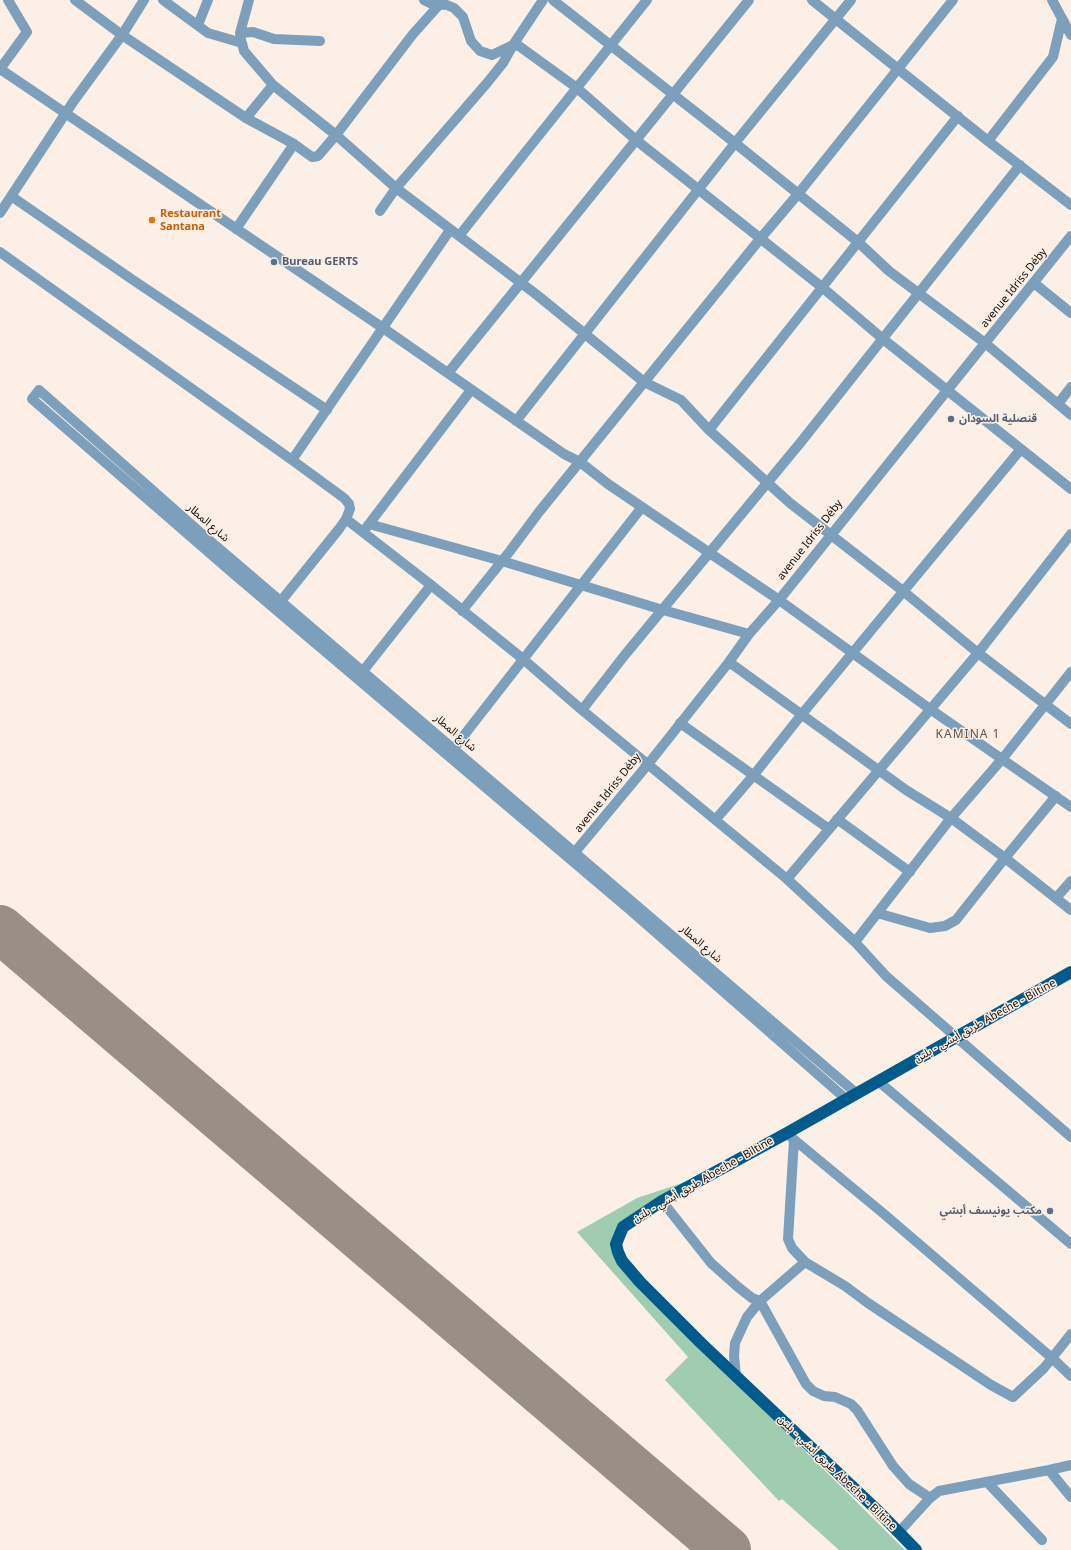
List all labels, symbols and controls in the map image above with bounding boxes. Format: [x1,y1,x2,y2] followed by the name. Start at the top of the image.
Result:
[160,207,221,233] place label: Restaurant Santana
[147,215,157,225] marker: Restaurant Santana
[978,246,1050,330] street label: avenue Idriss Déby
[282,255,358,269] place label: Bureau GERTS
[269,257,279,267] marker: Bureau GERTS
[959,412,1037,426] place label: قنصلية السودان
[946,414,956,424] marker: قنصلية السودان
[775,497,845,583] street label: avenue Idriss Déby
[184,501,232,545] street label: شارع المطار
[431,711,479,755] street label: شارع المطار
[936,728,1000,742] district label: KAMINA 1
[572,751,644,835] street label: avenue Idriss Déby
[677,922,725,966] street label: شارع المطار
[912,976,1058,1066] street label: طريق أبشي - بلتن Abeche - Biltine
[630,1134,776,1226] street label: طريق أبشي - بلتن Abeche - Biltine
[940,1204,1042,1218] place label: مكتب يونيسف أبشي
[1045,1206,1055,1216] marker: مكتب يونيسف أبشي
[775,1413,899,1533] street label: طريق أبشي - بلتن Abeche - Biltine

